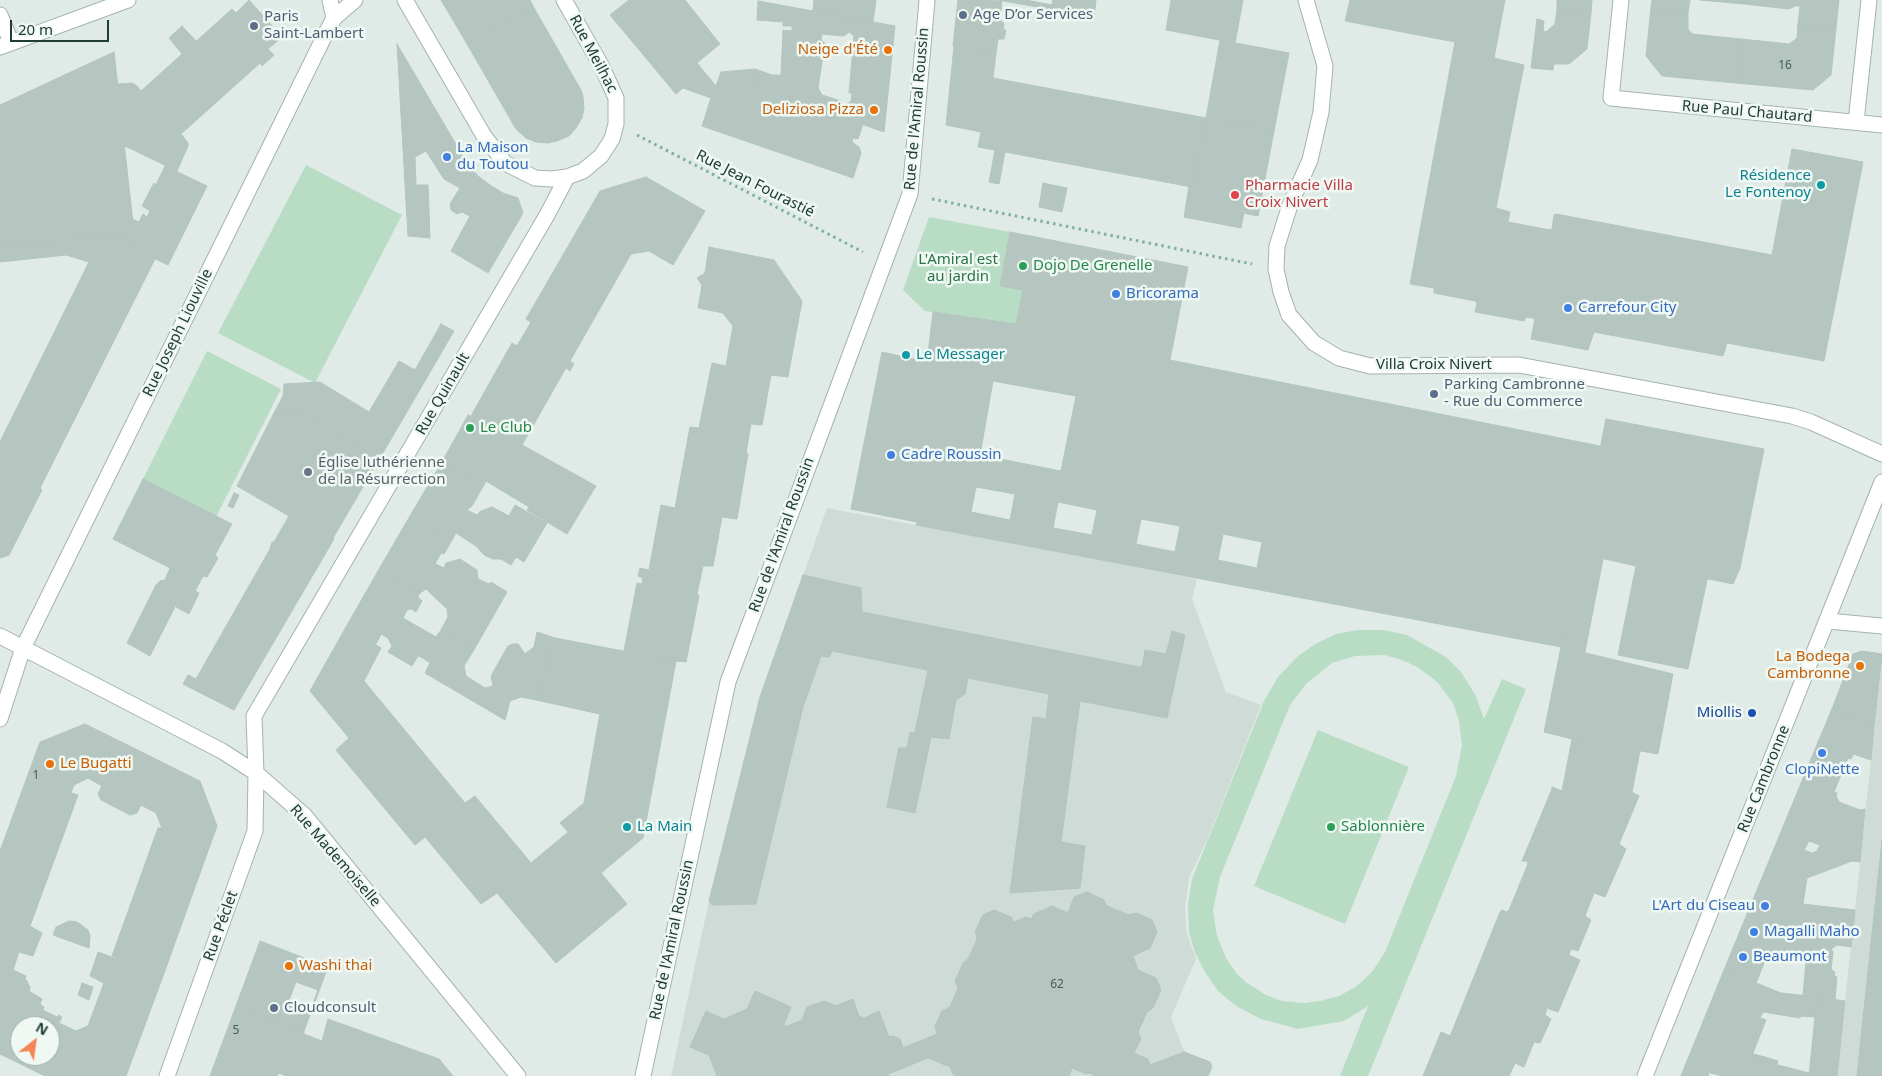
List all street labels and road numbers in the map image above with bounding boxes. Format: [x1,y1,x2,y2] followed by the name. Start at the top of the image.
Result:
[565,12,621,96] street label: Rue Meilhac
[901,27,933,191] street label: Rue de l'Amiral Roussin
[1681,97,1813,127] street label: Rue Paul Chautard
[693,146,817,222] street label: Rue Jean Fourastié
[139,266,217,400] street label: Rue Joseph Liouville
[412,350,474,438] street label: Rue Quinault
[1376,356,1492,374] street label: Villa Croix Nivert
[746,455,818,615] street label: Rue de l'Amiral Roussin
[1734,723,1794,835] street label: Rue Cambronne
[286,801,384,911] street label: Rue Mademoiselle
[646,858,698,1022] street label: Rue de l'Amiral Roussin
[200,888,242,964] street label: Rue Péclet

